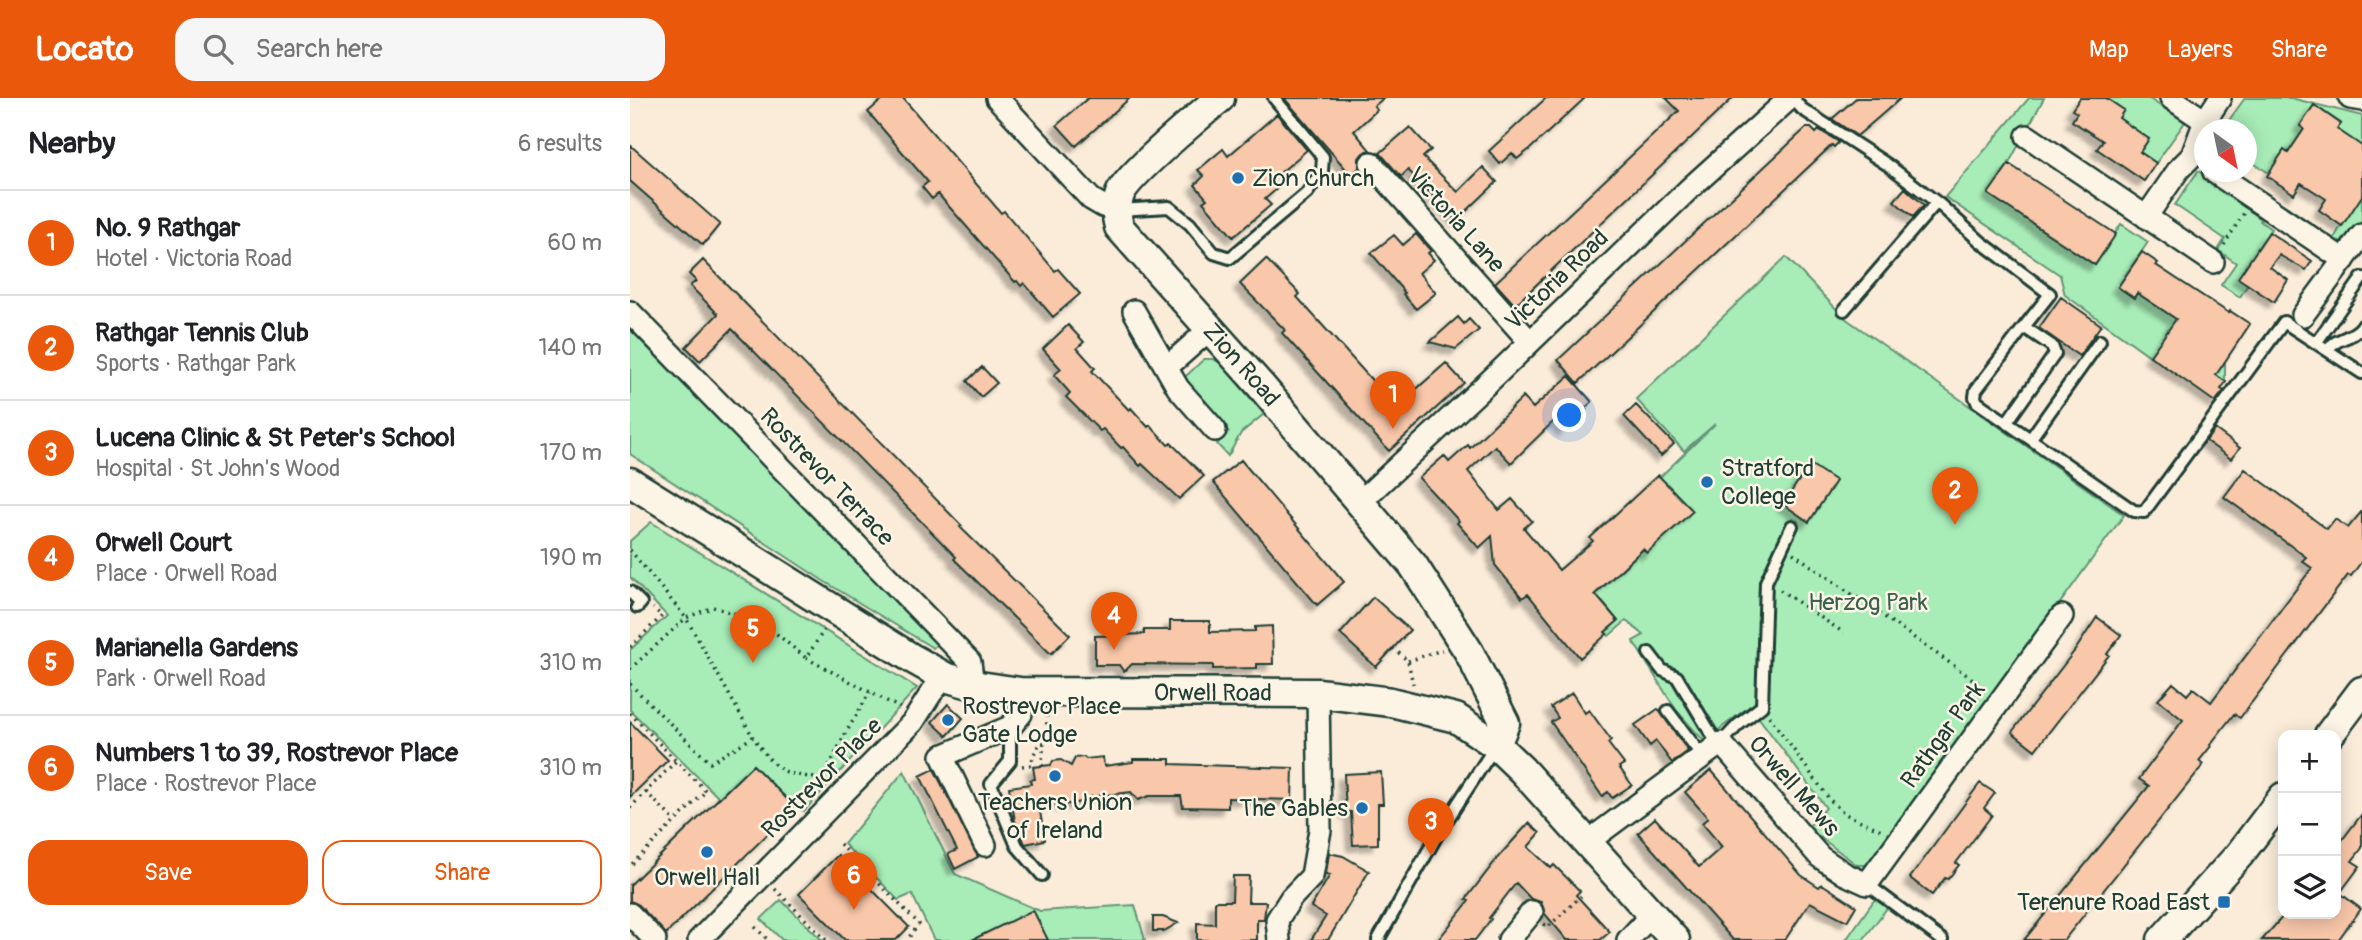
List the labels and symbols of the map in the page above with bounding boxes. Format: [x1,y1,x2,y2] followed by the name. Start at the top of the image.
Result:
[2194,119,2257,182] north arrow
[1401,161,1511,279] street label: Victoria Lane
[1252,164,1374,193] place label: Zion Church
[1230,170,1246,186] marker: Zion Church
[1499,224,1615,336] street label: Victoria Road
[1197,317,1286,412] street label: Zion Road
[1370,371,1416,429] pin: 1
[1552,398,1586,432] your location
[754,402,900,552] street label: Rostrevor Terrace
[1721,454,1814,511] place label: Stratford College
[1932,467,1978,525] pin: 2
[1699,474,1715,490] marker: Stratford College
[1808,588,1928,617] park label: Herzog Park
[1091,592,1137,650] pin: 4
[730,605,776,663] pin: 5
[1895,676,1991,794] street label: Rathgar Park
[1154,678,1272,707] street label: Orwell Road
[962,692,1121,749] place label: Rostrevor Place Gate Lodge
[756,712,888,844] street label: Rostrevor Place
[940,712,956,728] marker: Rostrevor Place Gate Lodge
[1742,730,1846,843] street label: Orwell Mews
[1047,768,1063,784] marker: Teachers Union of Ireland
[978,788,1132,845] place label: Teachers Union of Ireland
[1239,794,1348,823] place label: The Gables
[1408,798,1454,856] pin: 3
[1354,800,1370,816] marker: The Gables
[699,844,715,860] marker: Orwell Hall
[831,852,877,910] pin: 6
[654,863,760,892] place label: Orwell Hall
[2017,888,2210,917] place label: Terenure Road East
[2216,894,2232,910] marker: Terenure Road East

